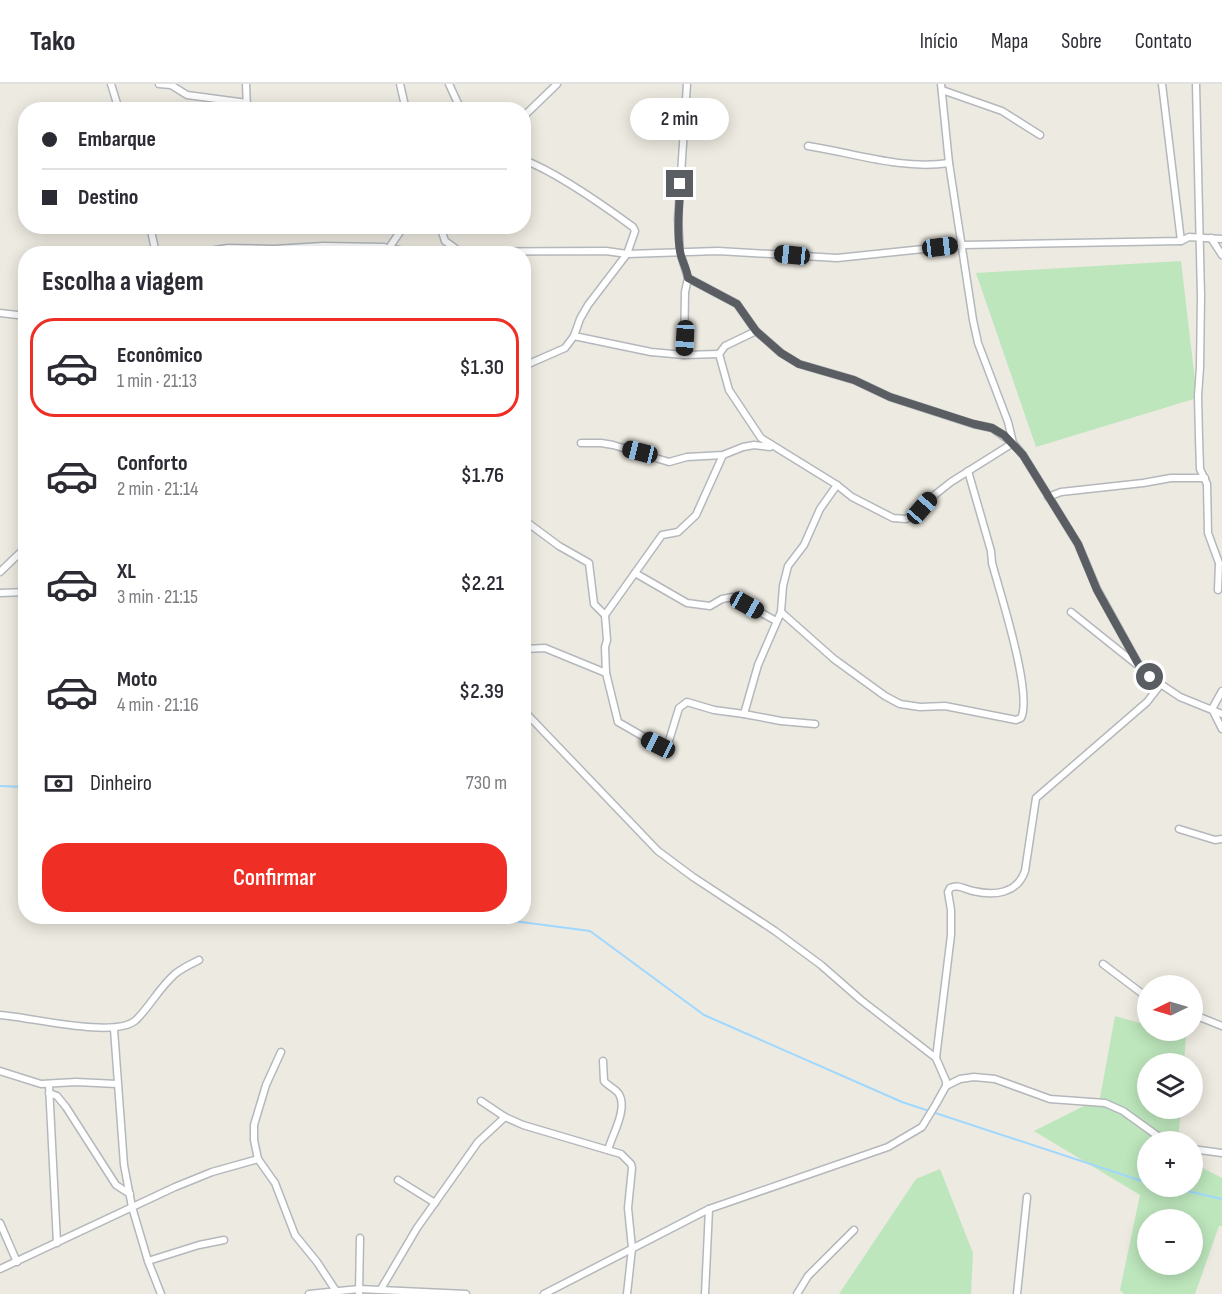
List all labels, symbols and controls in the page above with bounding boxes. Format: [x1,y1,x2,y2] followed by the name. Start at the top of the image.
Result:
[30,25,75,58] text: Tako
[920,29,958,54] text: Início
[991,29,1028,54] text: Mapa
[1061,29,1102,54] text: Sobre
[1135,29,1192,54] text: Contato
[630,97,730,139] callout: 2 min
[661,107,698,131] text: 2 min
[78,126,156,153] text: Embarque
[666,170,693,197] route end
[78,184,138,211] text: Destino
[921,236,959,258] car
[773,244,811,266] car
[42,266,204,298] text: Escolha a viagem
[675,320,695,356] car
[45,341,99,395] icon: car
[117,342,203,369] text: Econômico
[460,354,504,381] text: $1.30
[117,369,197,393] text: 1 min · 21:13
[620,439,660,465] car
[45,449,99,503] icon: car
[117,450,188,477] text: Conforto
[461,462,504,489] text: $1.76
[117,477,198,501] text: 2 min · 21:14
[903,489,941,527] car
[45,557,99,611] icon: car
[117,558,136,585] text: XL
[461,570,504,597] text: $2.21
[117,585,198,609] text: 3 min · 21:15
[727,588,767,622] car
[1136,663,1163,690] route start
[45,665,99,719] icon: car
[117,666,157,693] text: Moto
[459,678,504,705] text: $2.39
[117,693,199,717] text: 4 min · 21:16
[638,729,678,761] car
[42,767,75,800] icon: cash
[90,770,152,797] text: Dinheiro
[466,771,507,795] text: 730 m
[42,843,507,912] button: Confirmar
[1137,975,1203,1041] north arrow
[1137,975,1203,1275] map controls
[1137,1053,1203,1119] button: layers
[1137,1131,1203,1197] button: +
[1137,1209,1203,1275] button: −

